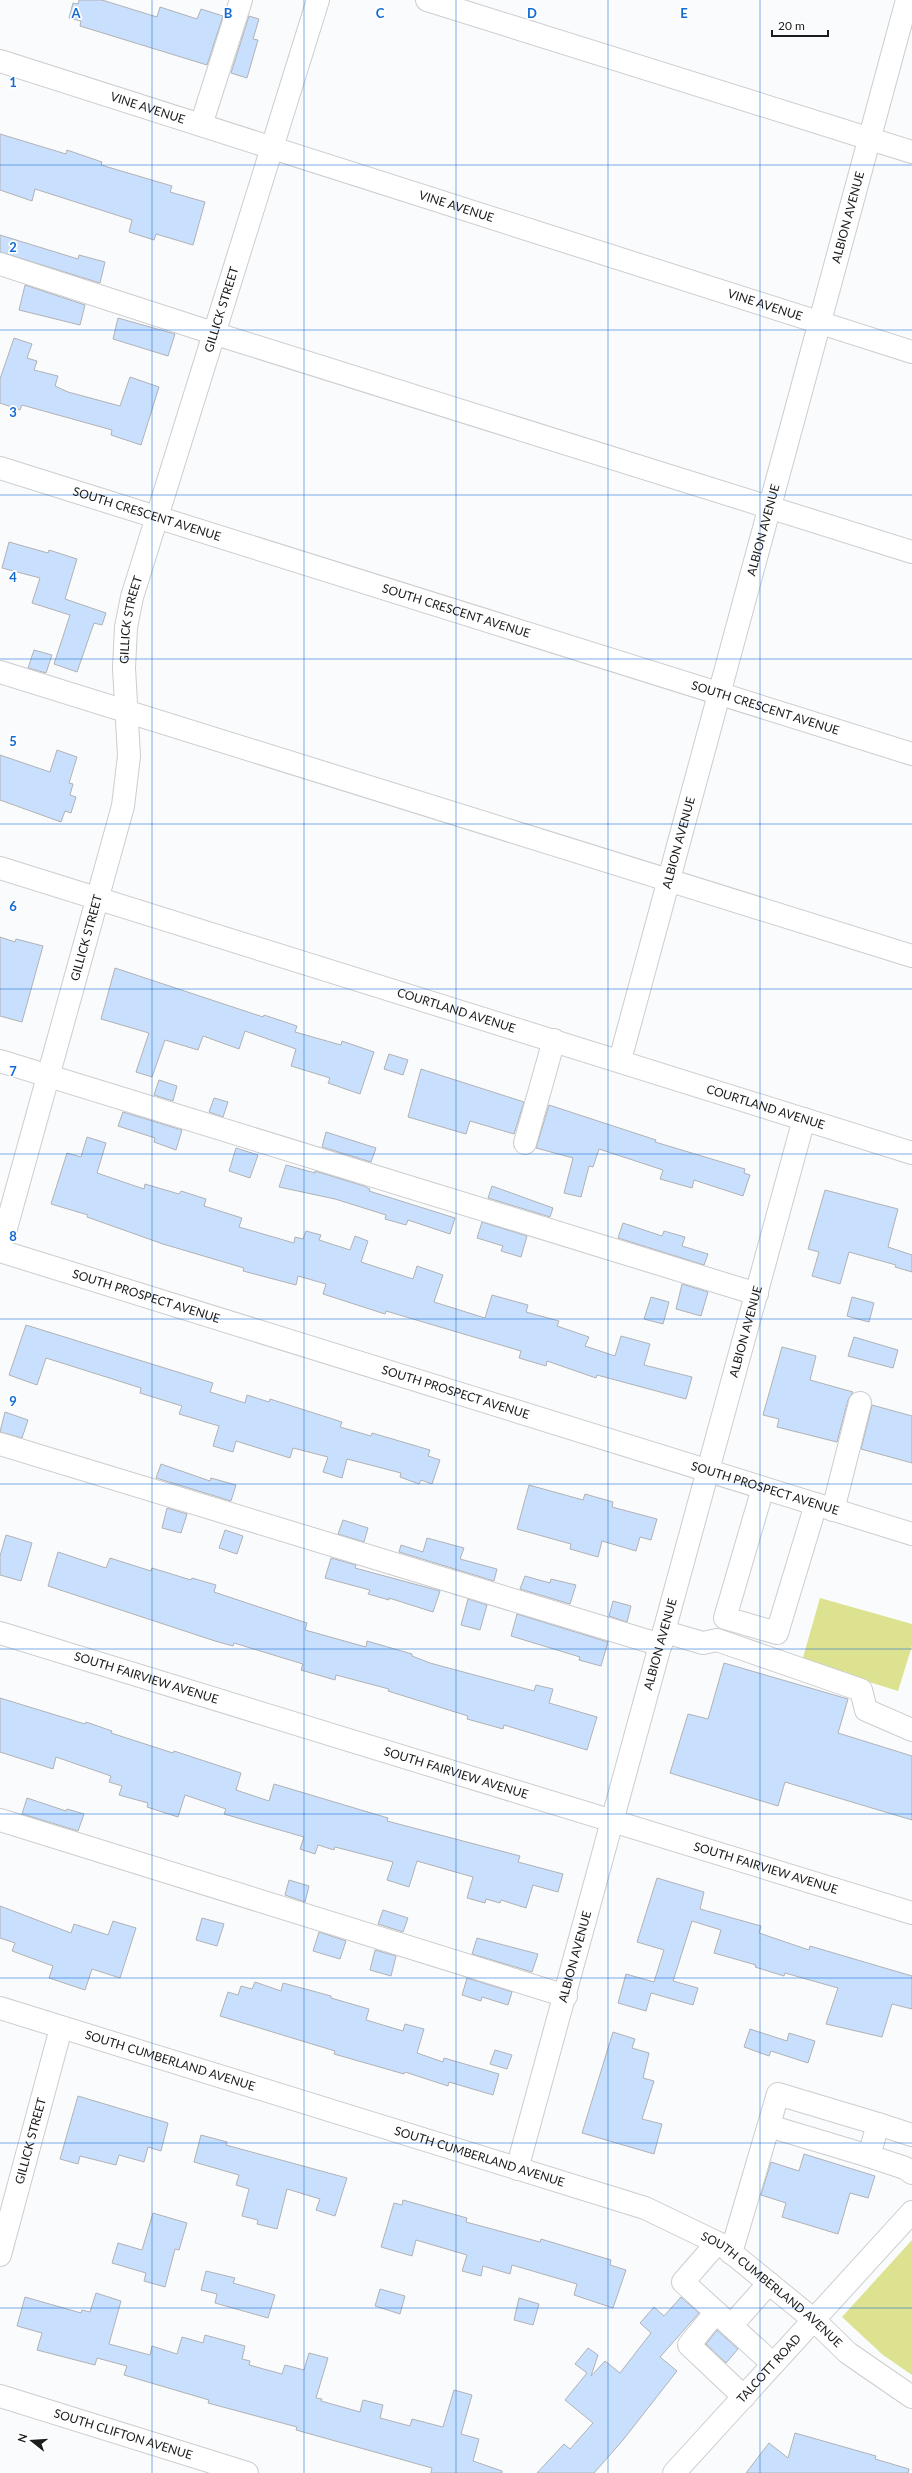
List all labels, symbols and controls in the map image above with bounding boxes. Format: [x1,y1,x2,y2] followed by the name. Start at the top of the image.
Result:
[70,5,81,21] text: A
[224,5,233,21] text: B
[376,5,385,21] text: C
[527,5,537,21] text: D
[680,5,688,21] text: E
[772,12,828,38] scale bar
[778,18,805,33] text: 20 m
[9,74,17,90] text: 1
[108,89,187,127] street label: VINE AVENUE
[828,170,867,265] street label: ALBION AVENUE
[417,187,496,225] street label: VINE AVENUE
[9,239,17,255] text: 2
[201,265,242,354] street label: GILLICK STREET
[726,286,805,324] street label: VINE AVENUE
[9,404,17,420] text: 3
[743,482,783,577] street label: ALBION AVENUE
[71,483,223,544] street label: SOUTH CRESCENT AVENUE
[9,569,17,585] text: 4
[116,574,145,664] street label: GILLICK STREET
[380,580,532,641] street label: SOUTH CRESCENT AVENUE
[690,677,841,738] street label: SOUTH CRESCENT AVENUE
[9,733,17,749] text: 5
[659,795,698,890] street label: ALBION AVENUE
[67,893,105,983] street label: GILLICK STREET
[9,898,17,914] text: 6
[395,985,518,1036] street label: COURTLAND AVENUE
[9,1063,17,1079] text: 7
[705,1081,827,1132] street label: COURTLAND AVENUE
[9,1228,17,1244] text: 8
[71,1266,222,1326] street label: SOUTH PROSPECT AVENUE
[726,1284,765,1379] street label: ALBION AVENUE
[380,1362,532,1422] street label: SOUTH PROSPECT AVENUE
[9,1393,17,1409] text: 9
[689,1458,841,1518] street label: SOUTH PROSPECT AVENUE
[640,1597,680,1692] street label: ALBION AVENUE
[72,1648,220,1707] street label: SOUTH FAIRVIEW AVENUE
[382,1743,530,1802] street label: SOUTH FAIRVIEW AVENUE
[692,1838,840,1897] street label: SOUTH FAIRVIEW AVENUE
[555,1909,594,2004] street label: ALBION AVENUE
[83,2027,257,2094] street label: SOUTH CUMBERLAND AVENUE
[11,2096,49,2186] street label: GILLICK STREET
[393,2123,567,2190] street label: SOUTH CUMBERLAND AVENUE
[699,2228,846,2350] street label: SOUTH CUMBERLAND AVENUE
[733,2331,804,2406] street label: TALCOTT ROAD
[52,2405,194,2463] street label: SOUTH CLIFTON AVENUE
[12,2421,52,2461] north arrow
[15,2432,29,2444] text: N

